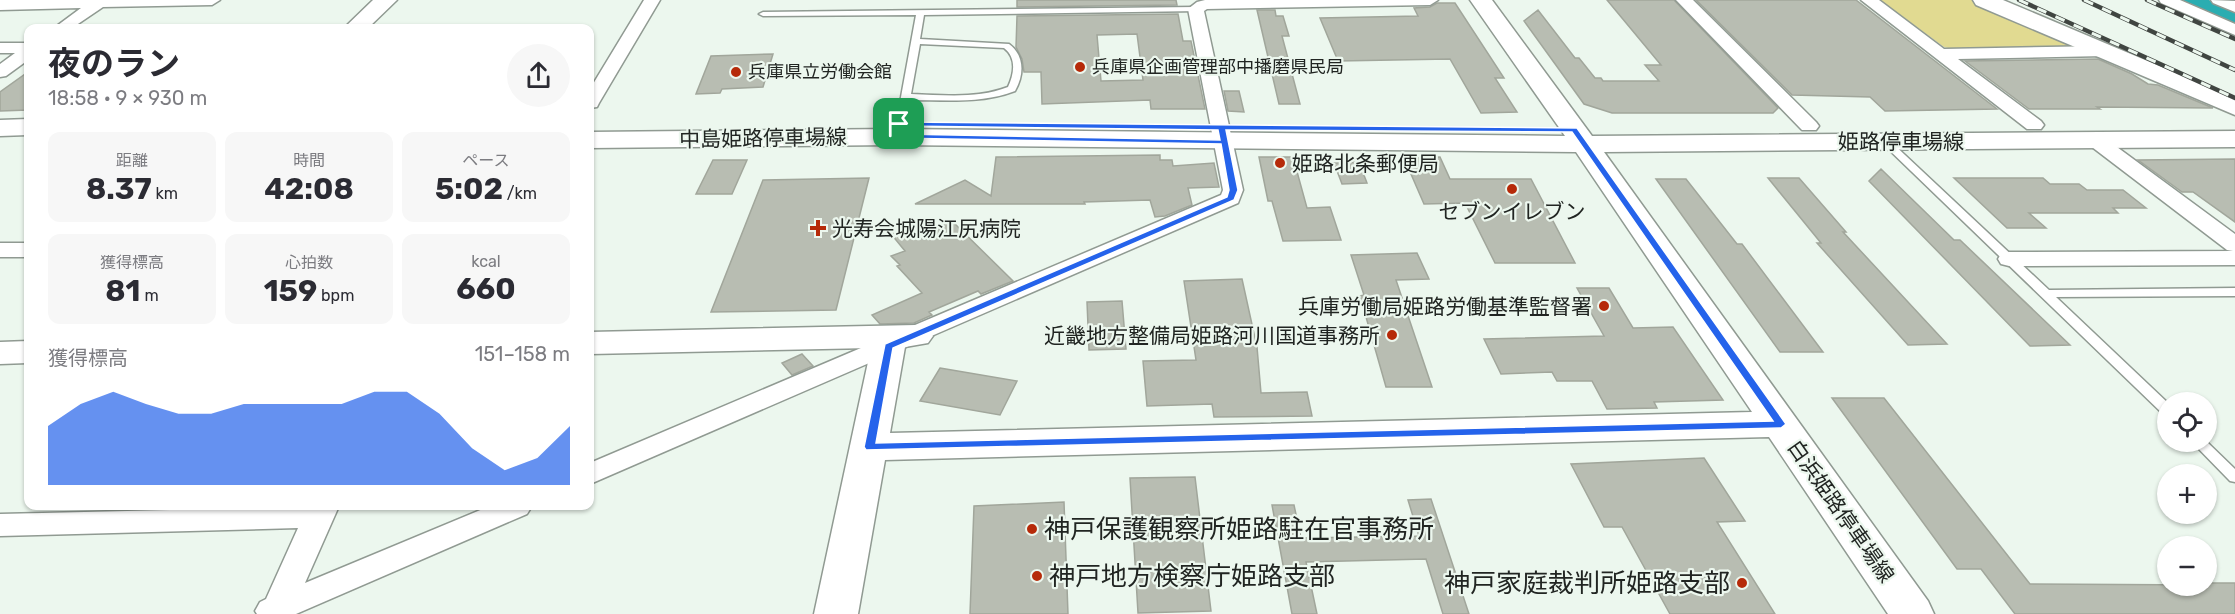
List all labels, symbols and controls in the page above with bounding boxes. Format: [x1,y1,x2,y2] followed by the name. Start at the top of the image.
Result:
[48,44,180,83] text: 夜のラン
[507,44,570,107] button: share
[1092,56,1344,78] place label: 兵庫県企画管理部中播磨県民局
[1073,60,1087,74] marker: 兵庫県企画管理部中播磨県民局
[748,61,892,83] place label: 兵庫県立労働会館
[729,65,743,79] marker: 兵庫県立労働会館
[48,86,207,110] text: 18:58 · 9 × 930 m
[873,98,924,149] pin
[882,107,915,140] icon: arrive
[679,124,847,152] street label: 中島姫路停車場線
[1838,129,1964,154] street label: 姫路停車場線
[116,151,148,170] text: 距離
[293,151,325,170] text: 時間
[462,151,510,170] text: ペース
[1292,151,1439,176] place label: 姫路北条郵便局
[1273,156,1287,170] marker: 姫路北条郵便局
[86,171,152,207] text: 8.37
[264,171,354,207] text: 42:08
[435,171,503,207] text: 5:02
[1505,182,1519,196] marker: セブンイレブン
[152,184,178,203] text: km
[503,184,537,203] text: /km
[1439,199,1586,224] place label: セブンイレブン
[832,216,1021,241] place label: 光寿会城陽江尻病院
[809,219,827,237] marker: 光寿会城陽江尻病院
[471,252,501,271] text: kcal
[100,253,164,272] text: 獲得標高
[285,253,333,272] text: 心拍数
[456,271,516,307] text: 660
[105,273,141,309] text: 81
[264,273,317,309] text: 159
[141,286,159,305] text: m
[317,286,354,305] text: bpm
[1298,294,1592,319] place label: 兵庫労働局姫路労働基準監督署
[1597,299,1611,313] marker: 兵庫労働局姫路労働基準監督署
[1044,323,1380,348] place label: 近畿地方整備局姫路河川国道事務所
[1385,328,1399,342] marker: 近畿地方整備局姫路河川国道事務所
[475,342,570,366] text: 151–158 m
[48,346,128,370] text: 獲得標高
[2157,392,2217,596] map controls
[2157,392,2217,452] button: locate
[1783,435,1899,587] street label: 白浜姫路停車場線
[2157,464,2217,524] button: +
[1044,514,1434,545] place label: 神戸保護観察所姫路駐在官事務所
[1025,522,1039,536] marker: 神戸保護観察所姫路駐在官事務所
[2157,536,2217,596] button: −
[1049,561,1335,592] place label: 神戸地方検察庁姫路支部
[1444,568,1730,599] place label: 神戸家庭裁判所姫路支部
[1030,569,1044,583] marker: 神戸地方検察庁姫路支部
[1735,576,1749,590] marker: 神戸家庭裁判所姫路支部

